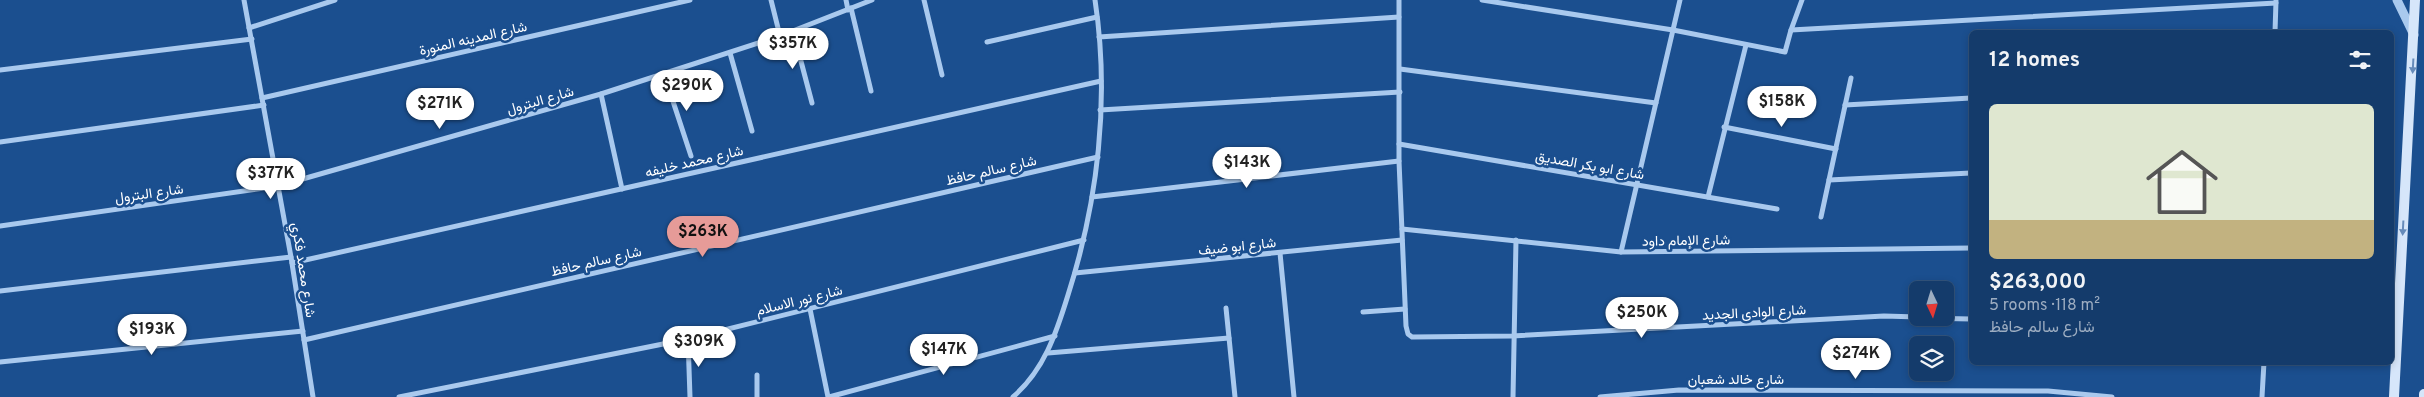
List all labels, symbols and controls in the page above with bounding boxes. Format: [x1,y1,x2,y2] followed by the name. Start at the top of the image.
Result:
[418,19,529,61] street label: شارع المدينه المنورة
[758,28,828,70] pin: $357K
[769,34,817,54] text: $357K
[2346,46,2374,74] icon: filters
[1989,47,2080,74] text: 12 homes
[2408,58,2416,74] one-way arrow
[652,70,722,112] pin: $290K
[661,76,713,96] text: $290K
[505,84,576,120] street label: شارع البترول
[1747,86,1817,128] pin: $158K
[405,88,475,130] pin: $271K
[1758,92,1806,112] text: $158K
[417,94,463,114] text: $271K
[2137,137,2227,227] icon: home
[644,143,745,183] street label: شارع محمد خليفه
[1212,146,1282,189] pin: $143K
[1534,149,1646,185] street label: شارع ابو بكر الصديق
[944,153,1039,191] street label: شارع سالم حافظ
[1223,153,1271,173] text: $143K
[236,158,306,200] pin: $377K
[247,164,295,184] text: $377K
[114,181,185,209] street label: شارع البترول
[668,216,738,258] pin: $263K
[285,221,318,319] street label: شارع محمد فكري
[2399,221,2407,237] one-way arrow
[678,222,728,242] text: $263K
[1642,232,1730,252] street label: شارع الإمام داود
[1197,235,1277,261] street label: شارع ابو ضيف
[549,244,644,282] street label: شارع سالم حافظ
[1989,269,2086,296] text: $263,000
[1909,281,1954,326] north arrow
[1909,281,1954,381] map controls
[754,282,845,321] street label: شارع نور الاسلام
[1607,296,1677,339] pin: $250K
[1989,296,2100,316] text: 5 rooms · 118 m²
[1702,302,1807,326] street label: شارع الوادى الجديد
[1616,303,1668,323] text: $250K
[117,314,187,356] pin: $193K
[1989,318,2095,338] text: شارع سالم حافظ
[129,320,175,340] text: $193K
[664,326,734,368] pin: $309K
[674,332,724,352] text: $309K
[909,334,979,376] pin: $147K
[1909,336,1954,381] button: layers
[1821,338,1891,380] pin: $274K
[921,340,967,360] text: $147K
[1832,344,1880,364] text: $274K
[1688,372,1784,390] street label: شارع خالد شعبان

